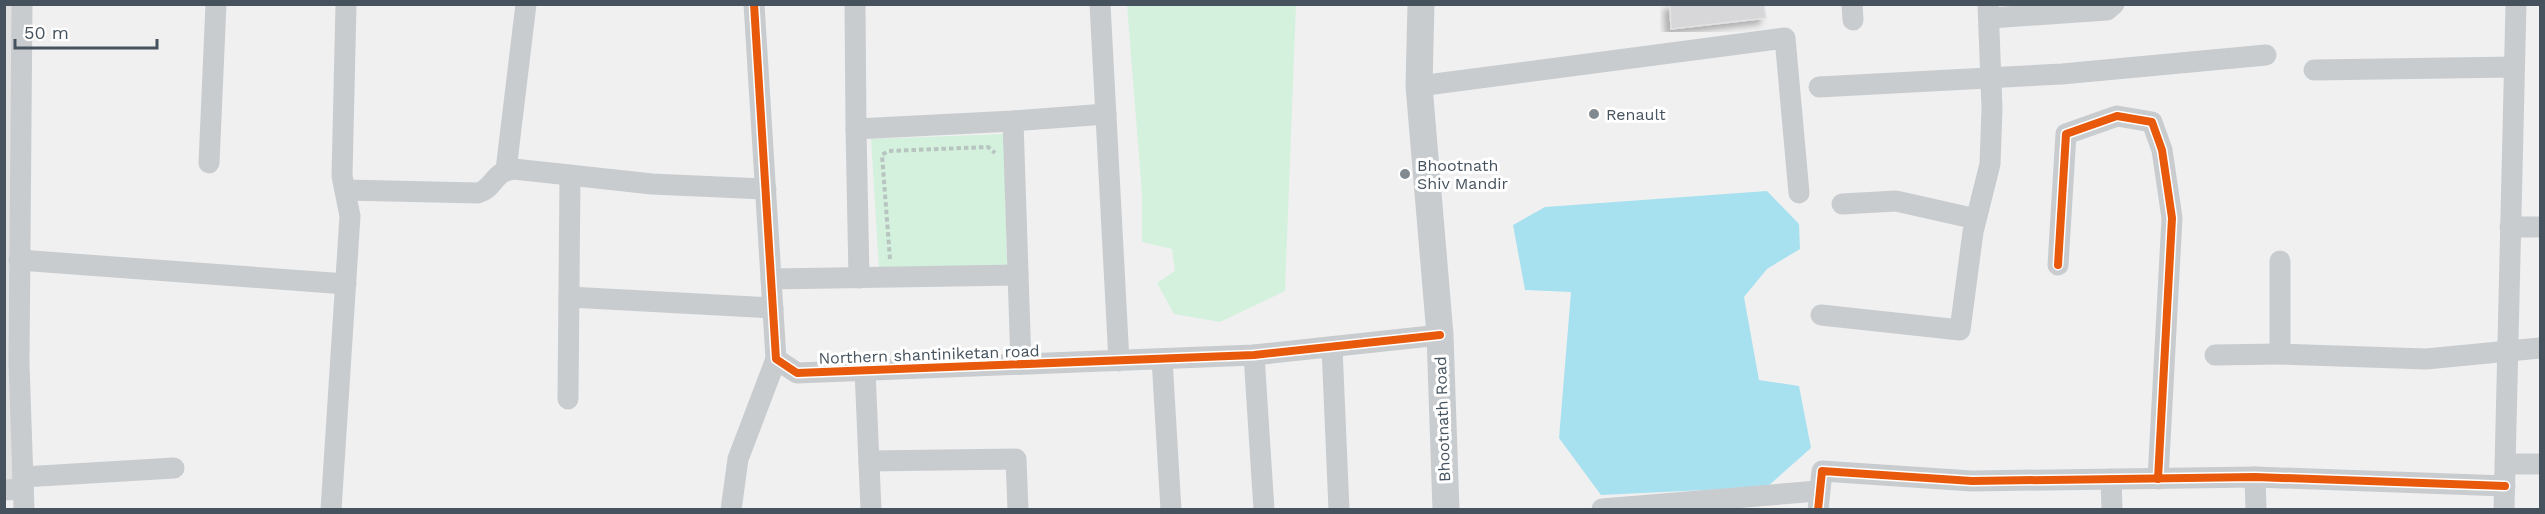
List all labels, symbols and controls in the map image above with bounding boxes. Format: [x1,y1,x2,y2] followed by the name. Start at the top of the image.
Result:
[15,12,158,50] scale bar
[24,22,69,43] text: 50 m
[1606,105,1666,124] place label: Renault
[1587,107,1601,121] marker: Renault
[1417,156,1509,193] place label: Bhootnath Shiv Mandir
[1398,167,1412,181] marker: Bhootnath Shiv Mandir
[818,341,1040,368] street label: Northern shantiniketan road
[1431,356,1454,482] street label: Bhootnath Road

